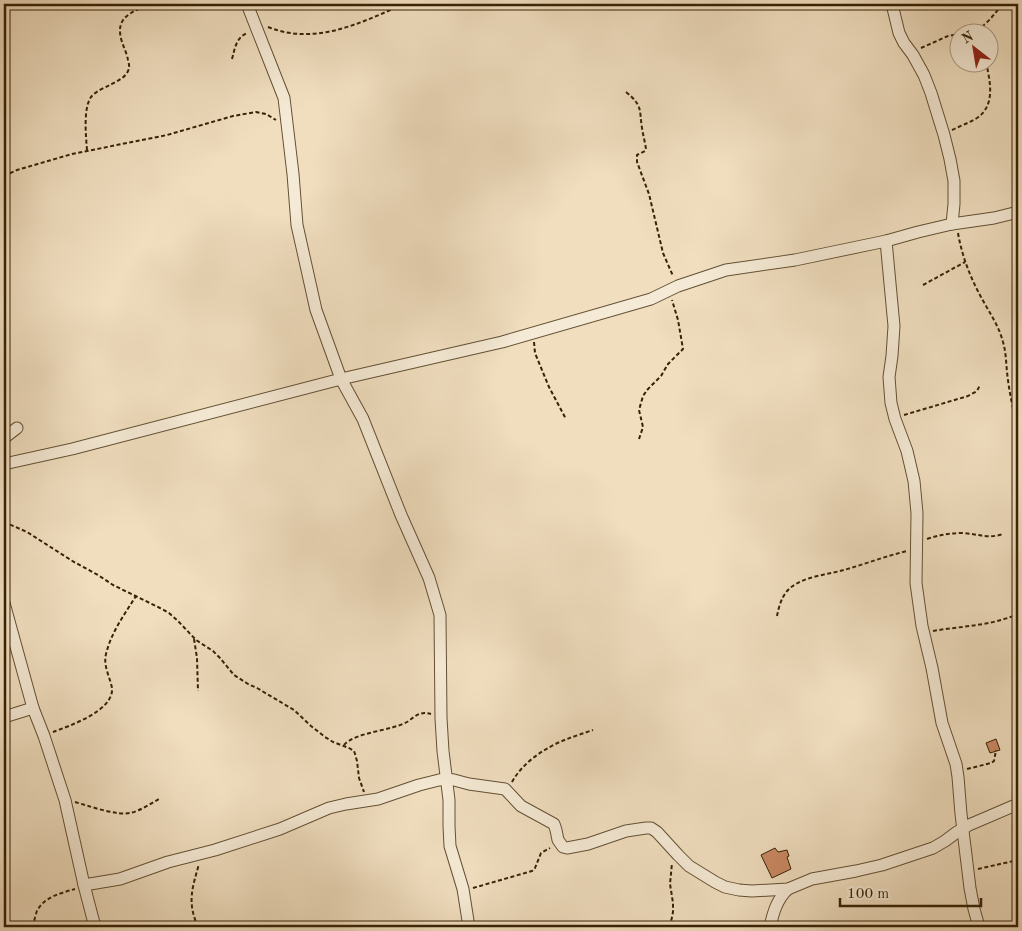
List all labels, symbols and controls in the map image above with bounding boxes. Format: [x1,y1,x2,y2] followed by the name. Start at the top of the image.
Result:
[950,22,1000,72] north arrow
[960,29,976,46] text: N
[840,876,981,908] scale bar
[847,887,889,902] text: 100 m

